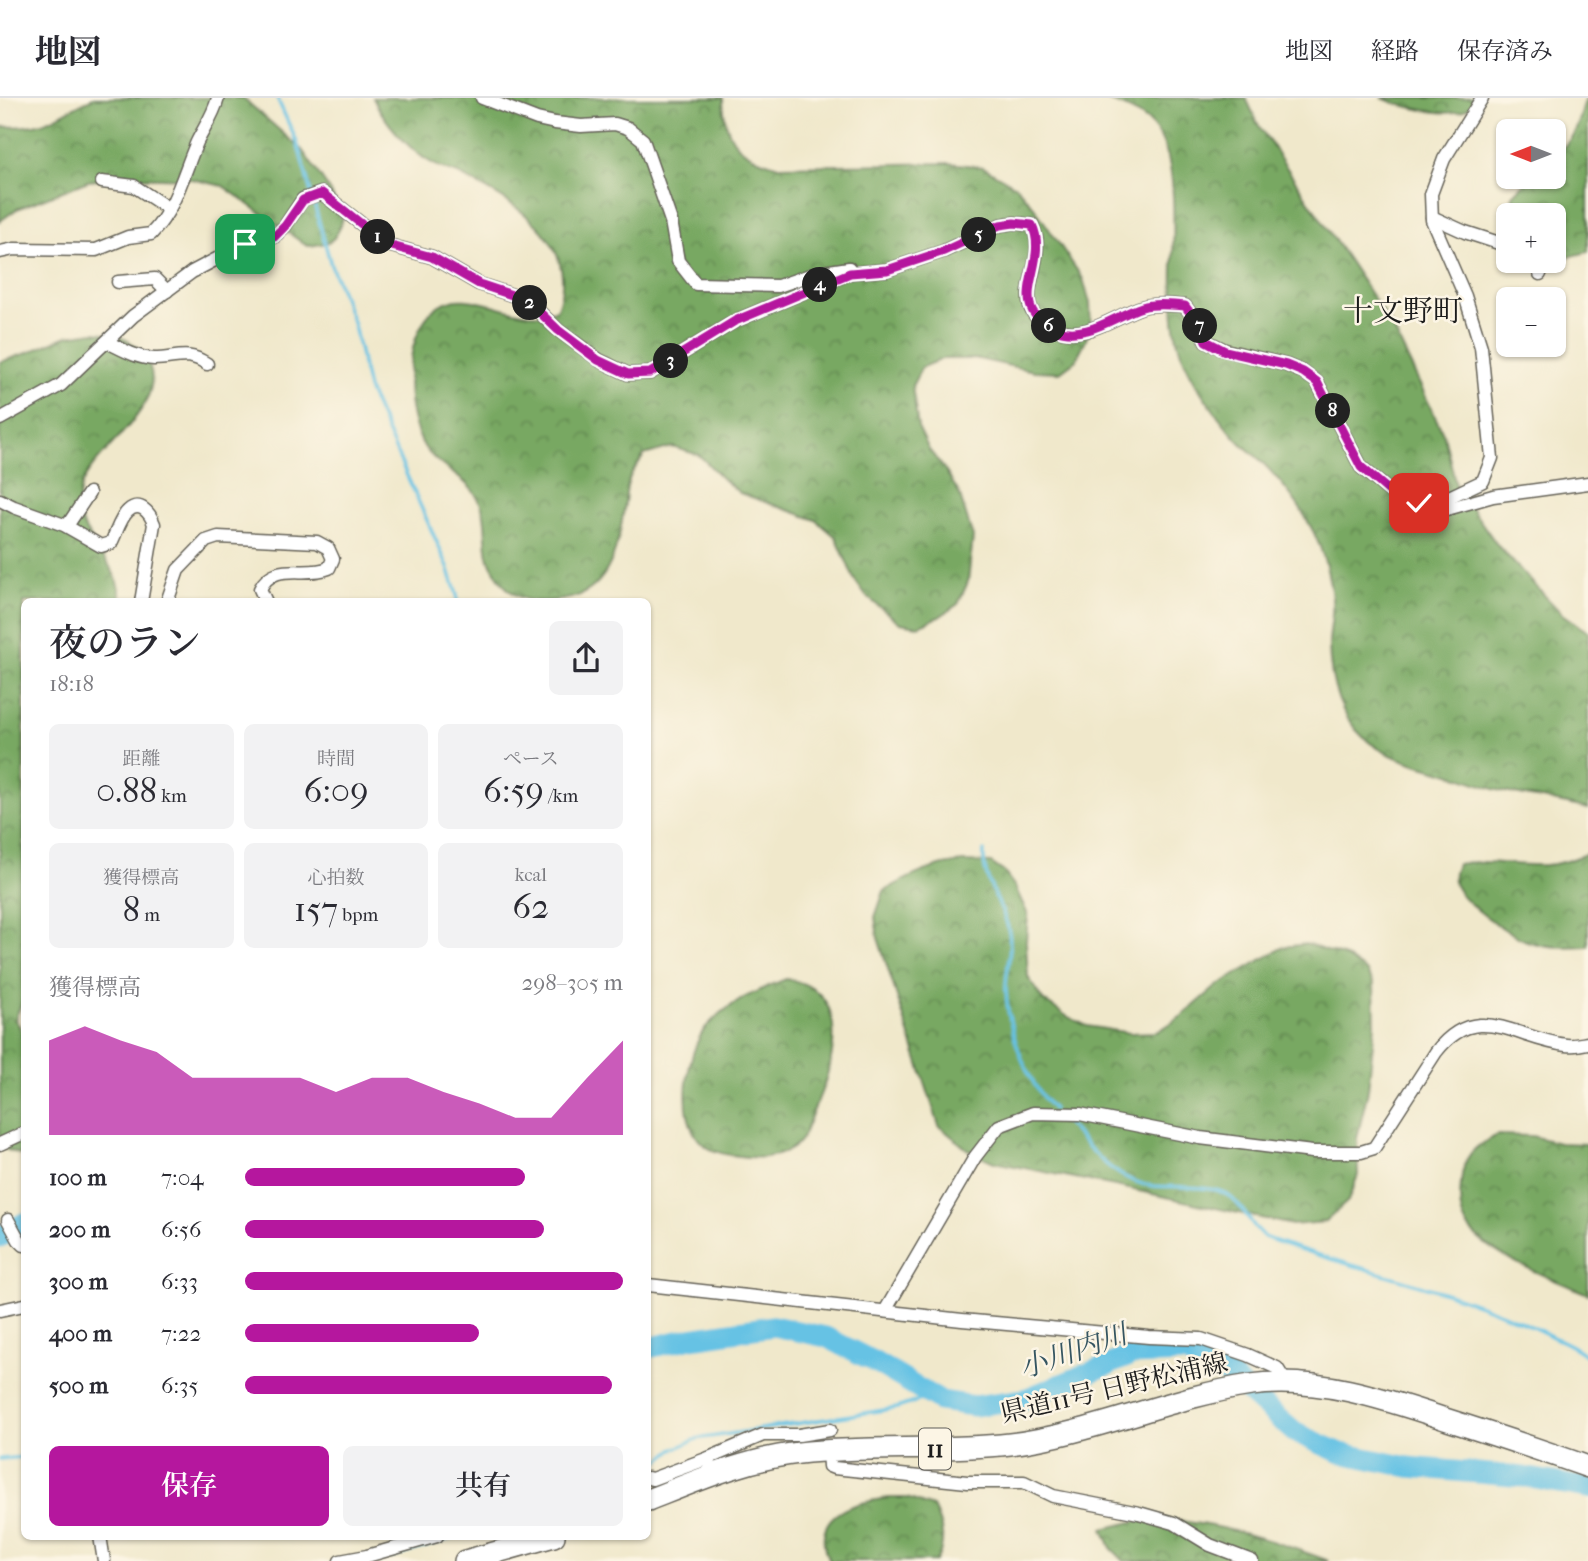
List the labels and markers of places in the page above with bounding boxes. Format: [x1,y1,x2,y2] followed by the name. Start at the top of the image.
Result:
[215,214,275,274] pin
[962,218,996,252] pin: 5
[360,220,396,254] pin: 1
[802,268,838,302] pin: 4
[512,286,548,320] pin: 2
[1032,308,1066,344] pin: 6
[1182,308,1218,344] pin: 7
[654,344,688,378] pin: 3
[1316,394,1350,428] pin: 8
[1389,473,1449,533] pin

